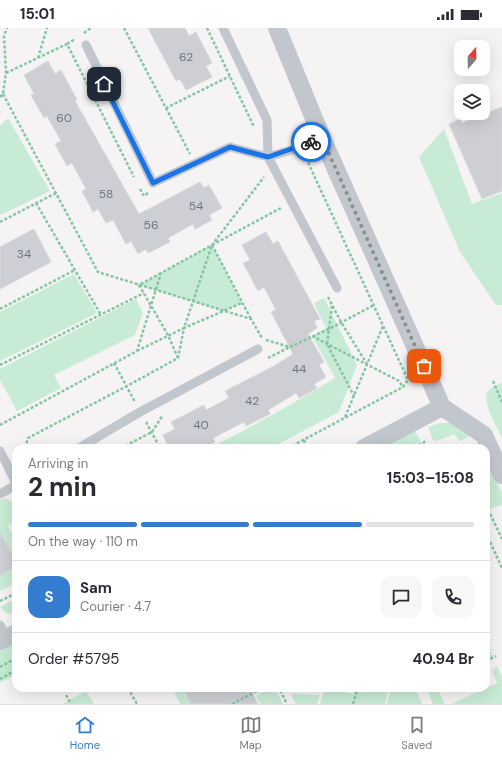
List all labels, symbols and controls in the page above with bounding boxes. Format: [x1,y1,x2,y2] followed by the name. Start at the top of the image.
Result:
[20,4,55,24] text: 15:01
[454,40,490,76] north arrow
[454,40,490,120] map controls
[179,49,193,65] house number: 62
[87,67,121,101] pin
[93,73,115,95] icon: home
[454,84,490,120] button: layers
[56,110,72,126] house number: 60
[291,122,331,162] courier
[300,131,322,153] icon: bike
[99,186,113,202] house number: 58
[189,198,203,214] house number: 54
[144,217,158,233] house number: 56
[17,246,31,262] house number: 34
[407,349,441,383] pin
[413,355,435,377] icon: bag
[292,361,306,377] house number: 44
[245,393,259,409] house number: 42
[193,417,209,433] house number: 40
[28,455,88,472] text: Arriving in
[387,468,474,488] text: 15:03–15:08
[28,470,97,504] text: 2 min
[28,533,138,550] text: On the way · 110 m
[380,576,422,618] button: chat
[432,576,474,618] button: phone
[80,578,112,598] text: Sam
[44,587,54,607] text: S
[80,598,151,615] text: Courier · 4.7
[28,649,120,669] text: Order #5795
[412,649,474,669] text: 40.94 Br
[70,714,100,752] tab: Home
[240,714,262,752] tab: Map
[401,714,432,752] tab: Saved

